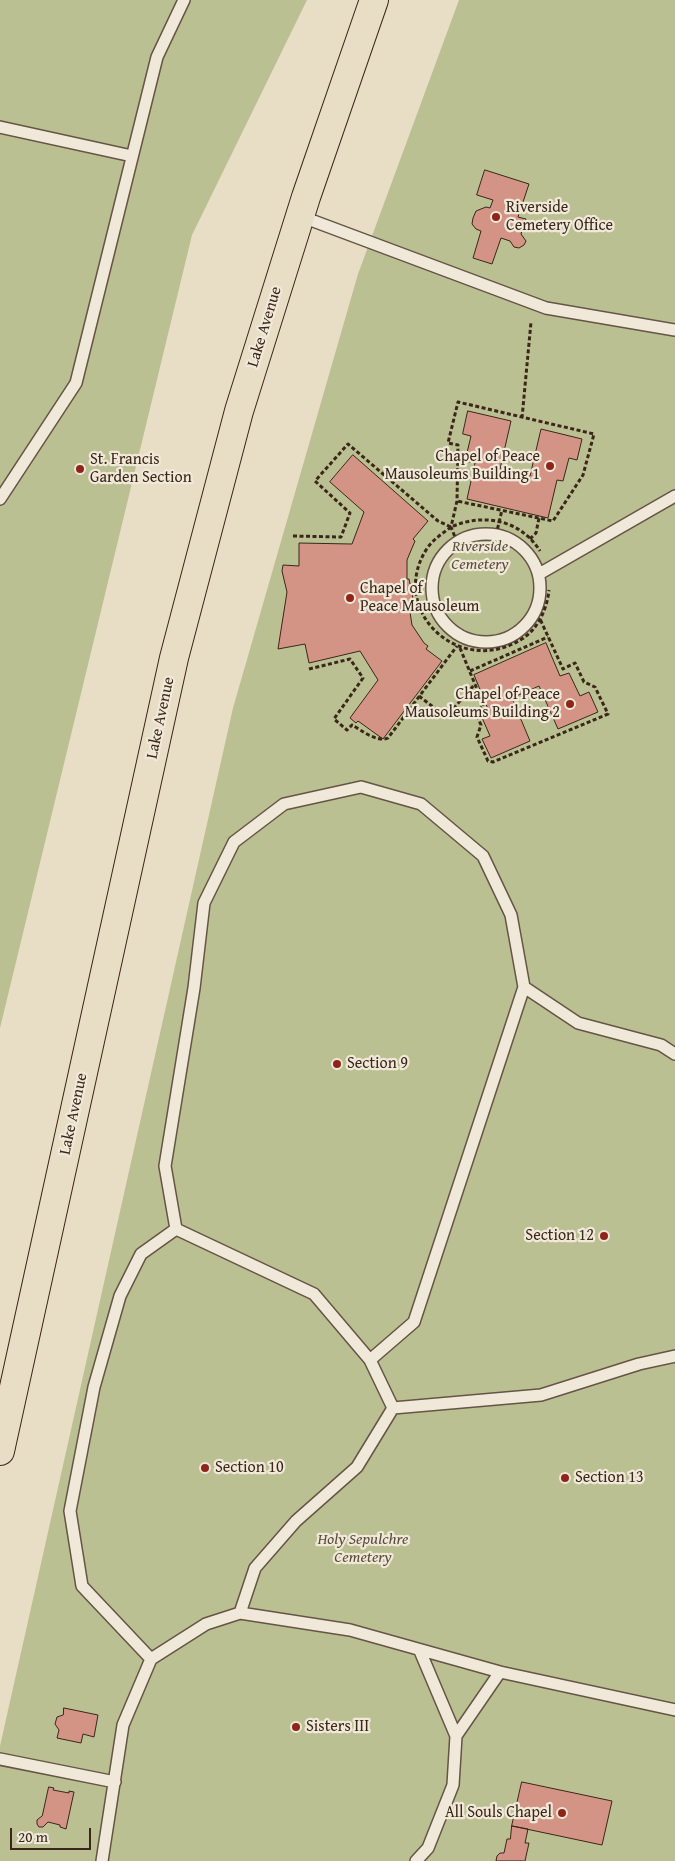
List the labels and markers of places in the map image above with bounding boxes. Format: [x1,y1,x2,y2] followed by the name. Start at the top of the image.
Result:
[506,198,613,236] place label: Riverside Cemetery Office
[490,211,502,223] marker: Riverside Cemetery Office
[385,447,540,485] place label: Chapel of Peace Mausoleums Building 1
[90,450,192,488] place label: St. Francis Garden Section
[544,460,556,472] marker: Chapel of Peace Mausoleums Building 1
[74,463,86,475] marker: St. Francis Garden Section
[360,579,479,617] place label: Chapel of Peace Mausoleum
[344,592,356,604] marker: Chapel of Peace Mausoleum
[405,685,560,723] place label: Chapel of Peace Mausoleums Building 2
[564,698,576,710] marker: Chapel of Peace Mausoleums Building 2
[347,1054,408,1074] place label: Section 9
[331,1058,343,1070] marker: Section 9
[525,1226,594,1246] place label: Section 12
[598,1230,610,1242] marker: Section 12
[215,1458,284,1478] place label: Section 10
[199,1462,211,1474] marker: Section 10
[575,1468,644,1488] place label: Section 13
[559,1472,571,1484] marker: Section 13
[306,1717,369,1737] place label: Sisters III
[290,1721,302,1733] marker: Sisters III
[445,1803,552,1823] place label: All Souls Chapel
[556,1807,568,1819] marker: All Souls Chapel

